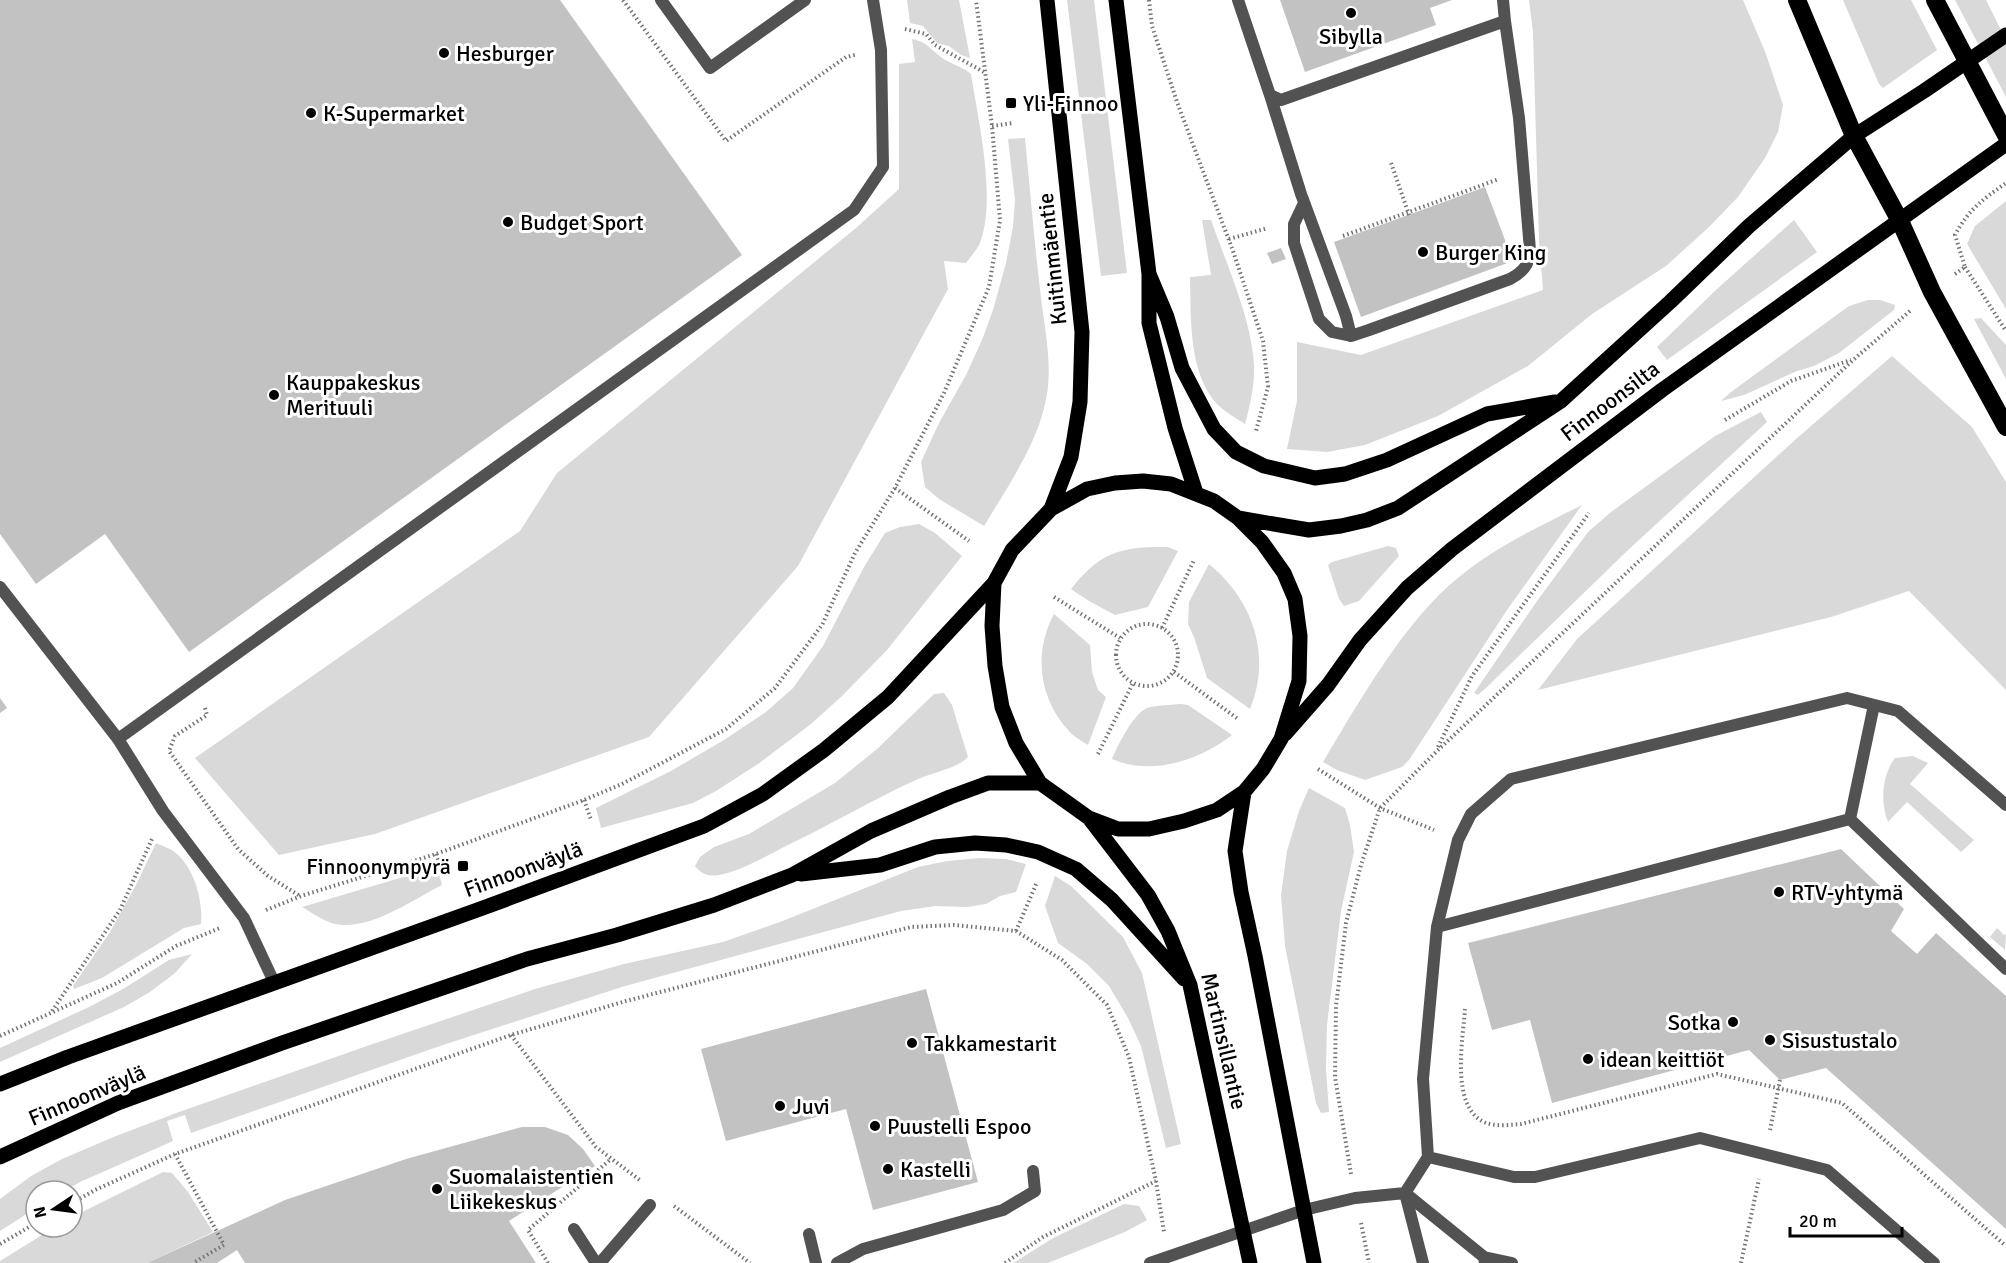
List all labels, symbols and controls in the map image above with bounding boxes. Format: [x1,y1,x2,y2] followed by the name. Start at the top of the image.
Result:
[1344,6,1358,20] marker: Sibylla
[1319,23,1383,50] place label: Sibylla
[456,40,554,67] place label: Hesburger
[437,46,451,60] marker: Hesburger
[1023,90,1118,117] place label: Yli-Finnoo
[1004,96,1018,110] marker: Yli-Finnoo
[323,100,465,127] place label: K-Supermarket
[304,106,318,120] marker: K-Supermarket
[1032,192,1072,326] street label: Kuitinmäentie
[520,209,644,236] place label: Budget Sport
[501,215,515,229] marker: Budget Sport
[1435,239,1547,266] place label: Burger King
[1416,245,1430,259] marker: Burger King
[1555,355,1665,447] street label: Finnoonsilta
[286,369,420,421] place label: Kauppakeskus Merituuli
[267,388,281,402] marker: Kauppakeskus Merituuli
[460,835,586,903] street label: Finnoonväylä
[306,853,451,880] place label: Finnoonympyrä
[456,859,470,873] marker: Finnoonympyrä
[1791,879,1903,906] place label: RTV-yhtymä
[1772,885,1786,899] marker: RTV-yhtymä
[1195,970,1253,1112] street label: Martinsillantie
[1668,1009,1721,1036] place label: Sotka
[1726,1015,1740,1029] marker: Sotka
[1782,1027,1897,1054] place label: Sisustustalo
[924,1030,1057,1057] place label: Takkamestarit
[1763,1033,1777,1047] marker: Sisustustalo
[905,1036,919,1050] marker: Takkamestarit
[1600,1046,1725,1073] place label: idean keittiöt
[1581,1052,1595,1066] marker: idean keittiöt
[24,1058,150,1132] street label: Finnoonväylä
[792,1093,830,1120] place label: Juvi
[773,1099,787,1113] marker: Juvi
[887,1113,1031,1140] place label: Puustelli Espoo
[868,1119,882,1133] marker: Puustelli Espoo
[900,1156,971,1183] place label: Kastelli
[881,1162,895,1176] marker: Kastelli
[449,1163,614,1215] place label: Suomalaistentien Liikekeskus
[24,1179,84,1239] north arrow
[430,1182,444,1196] marker: Suomalaistentien Liikekeskus
[1790,1200,1902,1238] scale bar
[29,1204,51,1220] text: N
[1799,1210,1837,1232] text: 20 m

